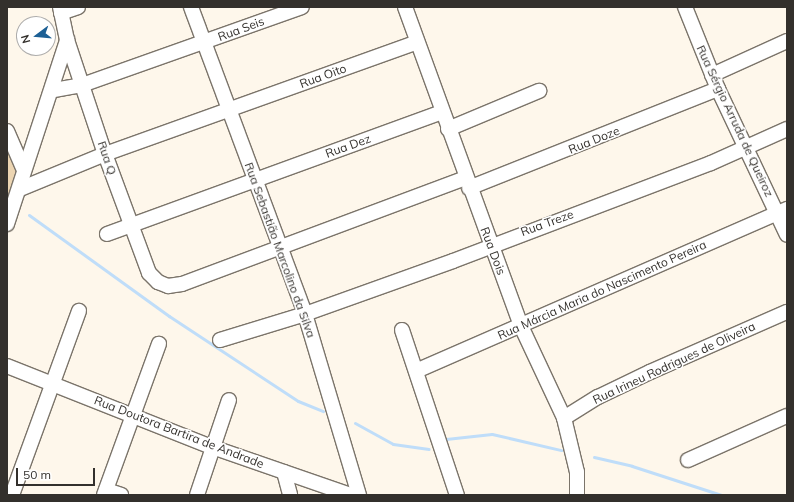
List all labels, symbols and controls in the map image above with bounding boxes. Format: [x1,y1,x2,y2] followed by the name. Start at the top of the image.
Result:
[216,14,266,44] street label: Rua Seis
[16,16,56,56] north arrow
[18,33,33,45] text: N
[693,43,777,199] street label: Rua Sérgio Arruda de Queiroz
[298,61,348,91] street label: Rua Oito
[566,123,622,157] street label: Rua Doze
[323,131,373,161] street label: Rua Dez
[95,139,119,177] street label: Rua Q
[242,160,318,340] street label: Rua Sebastião Marcolino da Silva
[519,207,575,239] street label: Rua Treze
[477,225,509,277] street label: Rua Dois
[495,237,709,343] street label: Rua Márcia Maria do Nascimento Pereira
[590,319,758,407] street label: Rua Irineu Rodrigues de Oliveira
[92,393,266,471] street label: Rua Doutora Bartira de Andrade
[18,460,97,486] scale bar
[23,467,51,482] text: 50 m

